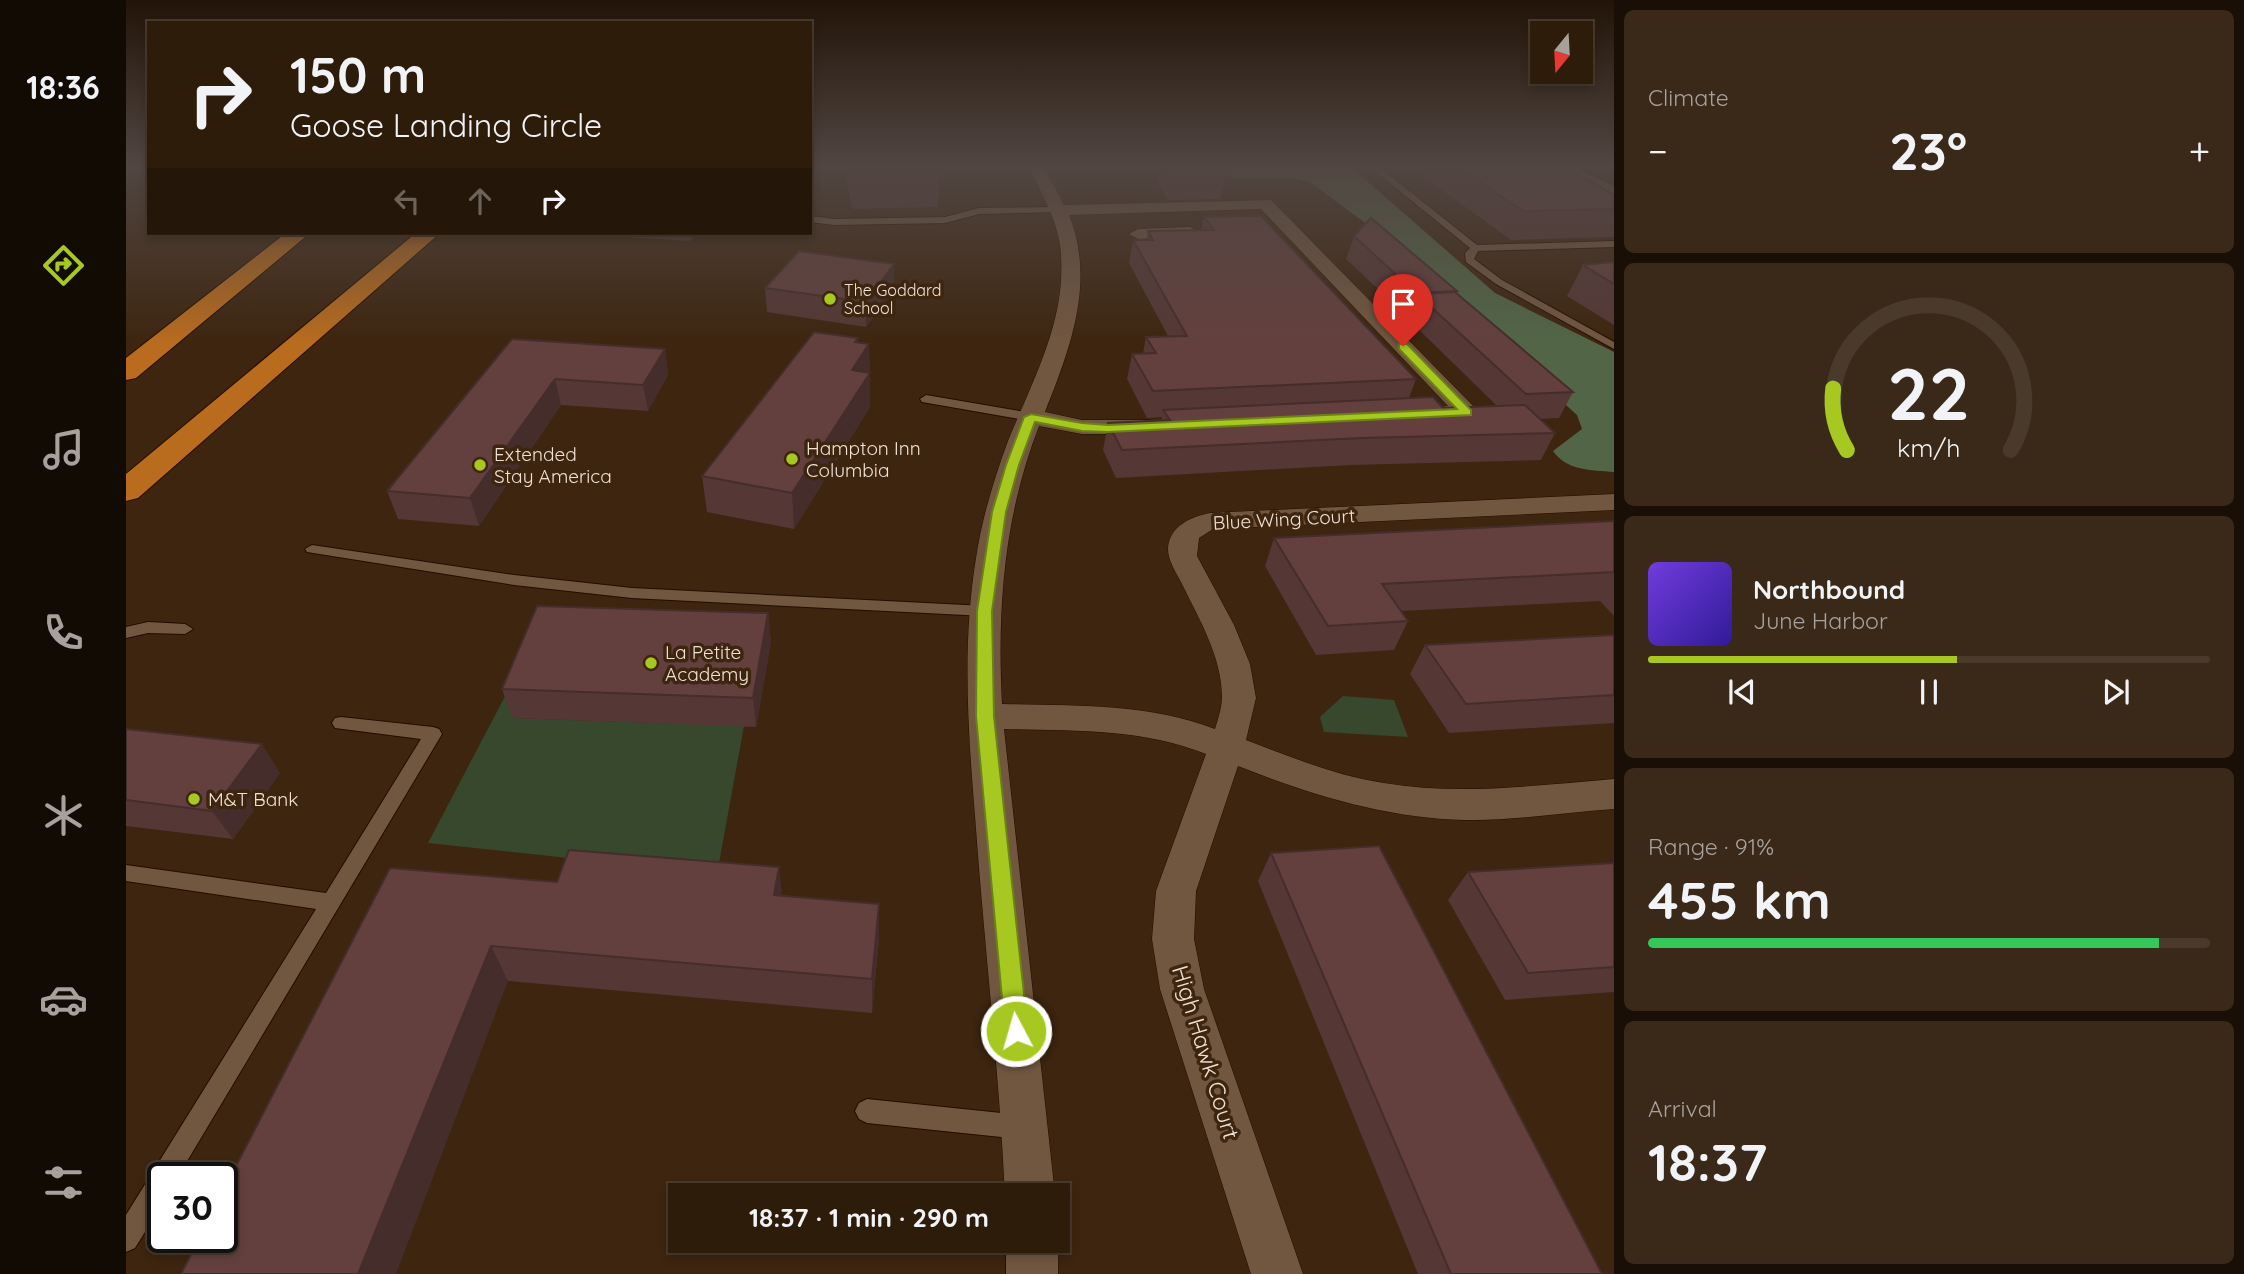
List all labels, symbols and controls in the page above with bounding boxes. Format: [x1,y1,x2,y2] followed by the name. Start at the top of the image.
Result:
[1530,21,1592,84] north arrow
[1530,21,1593,84] map controls
[290,44,426,105] text: 150 m
[175,49,266,140] icon: right
[26,67,100,107] text: 18:36
[1648,83,1729,112] text: Climate
[290,105,602,145] text: Goose Landing Circle
[1889,118,1967,183] text: 23°
[1648,127,1668,175] text: −
[2189,127,2210,175] text: +
[388,182,426,220] icon: left
[461,182,499,220] icon: ahead
[534,182,572,220] icon: right
[39,241,88,290] icon: directions
[1373,274,1433,346] pin
[844,280,942,318] place label: The Goddard School
[1384,285,1422,323] icon: arrive
[822,291,838,307] marker: The Goddard School
[1888,348,1970,439] text: 22
[39,425,88,474] icon: music
[1897,432,1961,463] text: km/h
[806,436,921,482] place label: Hampton Inn Columbia
[494,442,612,488] place label: Extended Stay America
[784,451,800,467] marker: Hampton Inn Columbia
[472,457,488,473] marker: Extended Stay America
[1212,503,1356,535] street label: Blue Wing Court
[1753,573,1905,606] text: Northbound
[1753,606,1888,635] text: June Harbor
[39,608,88,657] icon: phone
[665,640,749,686] place label: La Petite Academy
[643,655,659,671] marker: La Petite Academy
[1723,673,1761,711] icon: previous
[1910,673,1948,711] icon: pause
[2097,673,2135,711] icon: next
[208,787,298,811] place label: M&T Bank
[39,791,88,840] icon: climate
[186,791,202,807] marker: M&T Bank
[1648,832,1774,861] text: Range · 91%
[1648,867,1831,932] text: 455 km
[1166,962,1246,1143] street label: High Hawk Court
[39,975,88,1024] icon: car
[979,994,1053,1068] position arrow
[1648,1094,1717,1123] text: Arrival
[1648,1129,1767,1194] text: 18:37
[39,1158,88,1207] icon: filters
[147,1162,238,1253] speed limit sign: 30
[749,1201,989,1234] text: 18:37 · 1 min · 290 m

